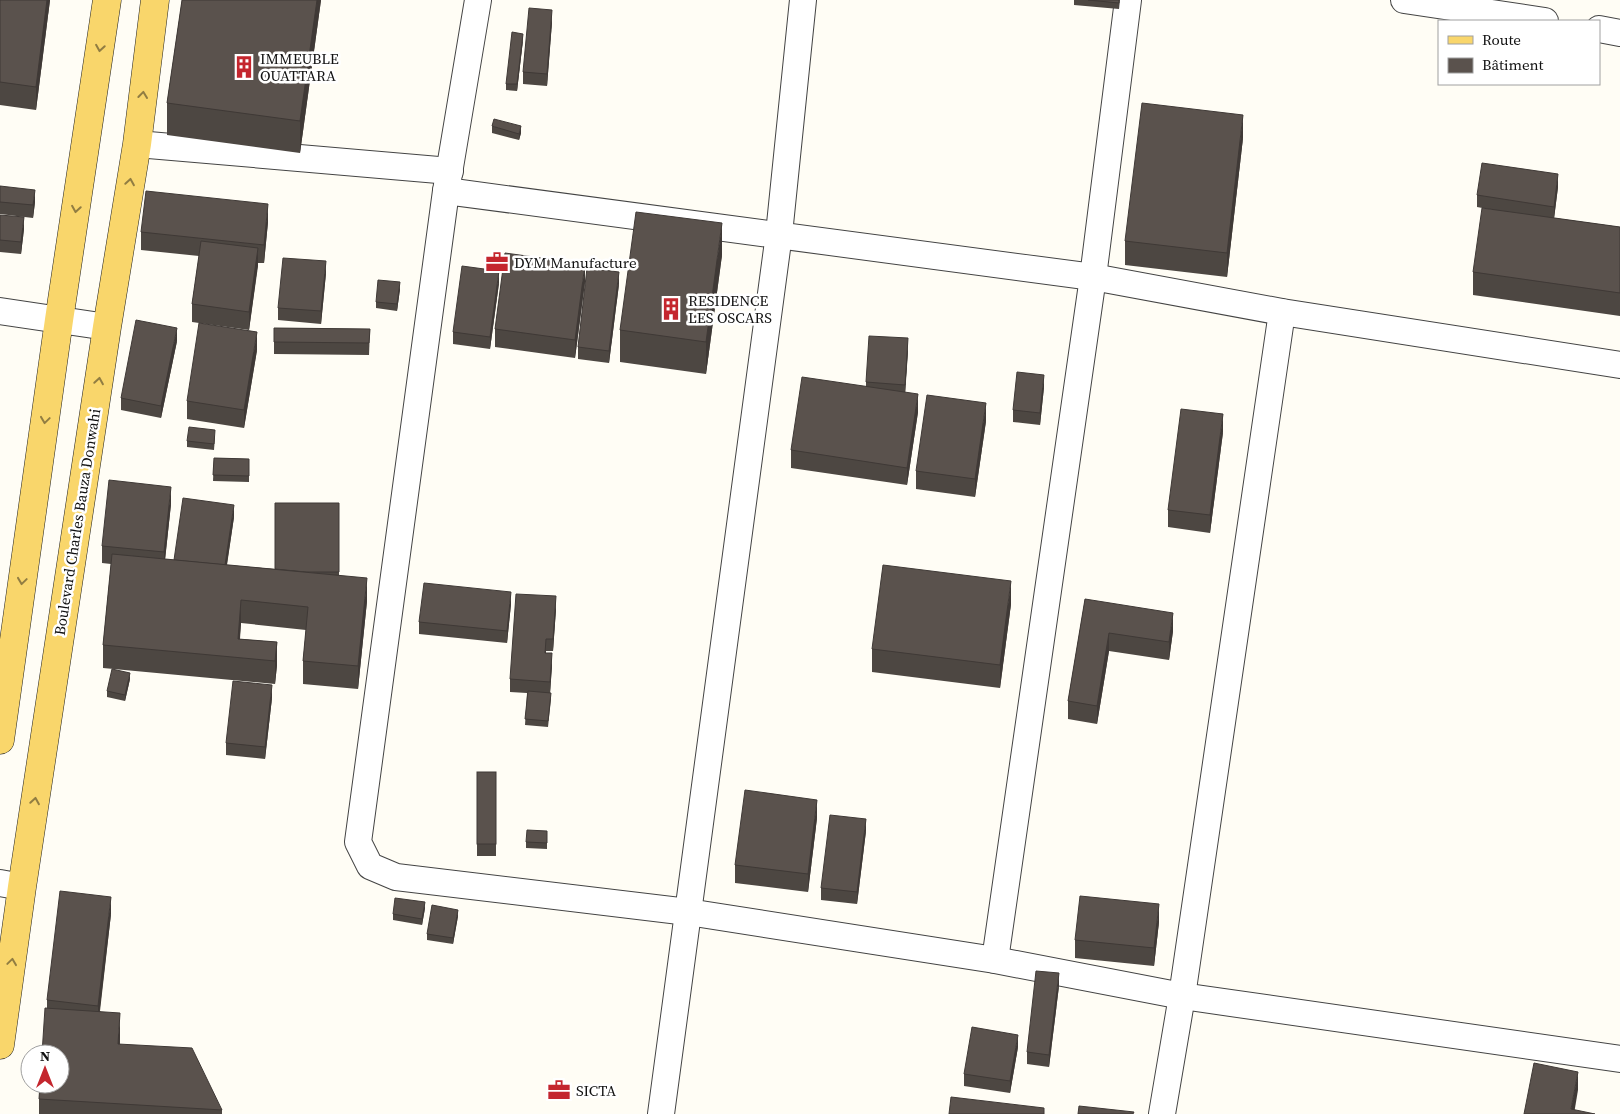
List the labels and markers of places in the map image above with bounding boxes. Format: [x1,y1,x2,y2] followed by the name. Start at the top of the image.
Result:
[260,48,339,86] place label: IMMEUBLE OUATTARA
[231,54,257,80] building icon: IMMEUBLE OUATTARA
[484,249,510,275] office icon: DYM Manufacture
[514,252,637,273] place label: DYM Manufacture
[688,290,772,328] place label: RESIDENCE LES OSCARS
[658,296,684,322] building icon: RESIDENCE LES OSCARS
[546,1077,572,1103] office icon: SICTA
[576,1080,616,1101] place label: SICTA

